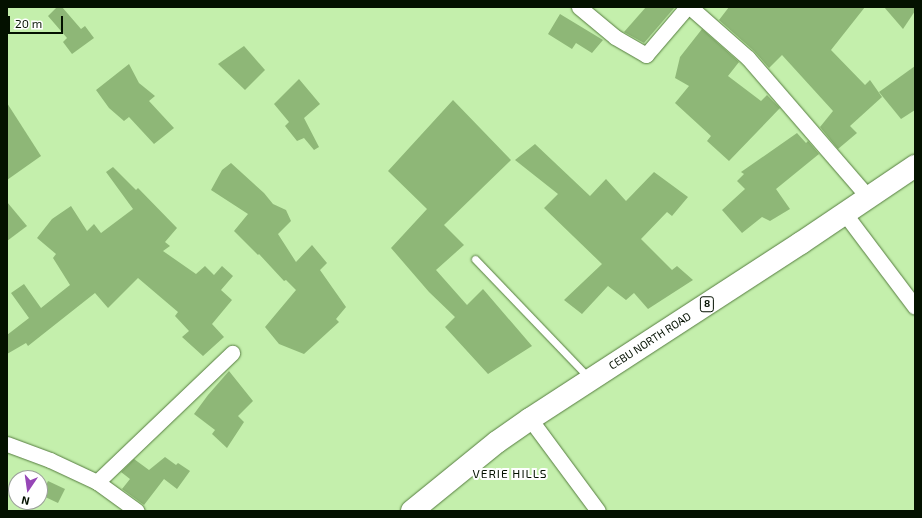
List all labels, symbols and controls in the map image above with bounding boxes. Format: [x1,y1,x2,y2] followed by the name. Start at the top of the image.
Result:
[10,8,65,34] scale bar
[15,16,42,30] text: 20 m
[699,296,715,312] road number: 8
[606,310,694,372] street label: CEBU NORTH ROAD
[472,467,548,481] district label: VERIE HILLS
[8,470,48,510] north arrow
[20,494,31,508] text: N

